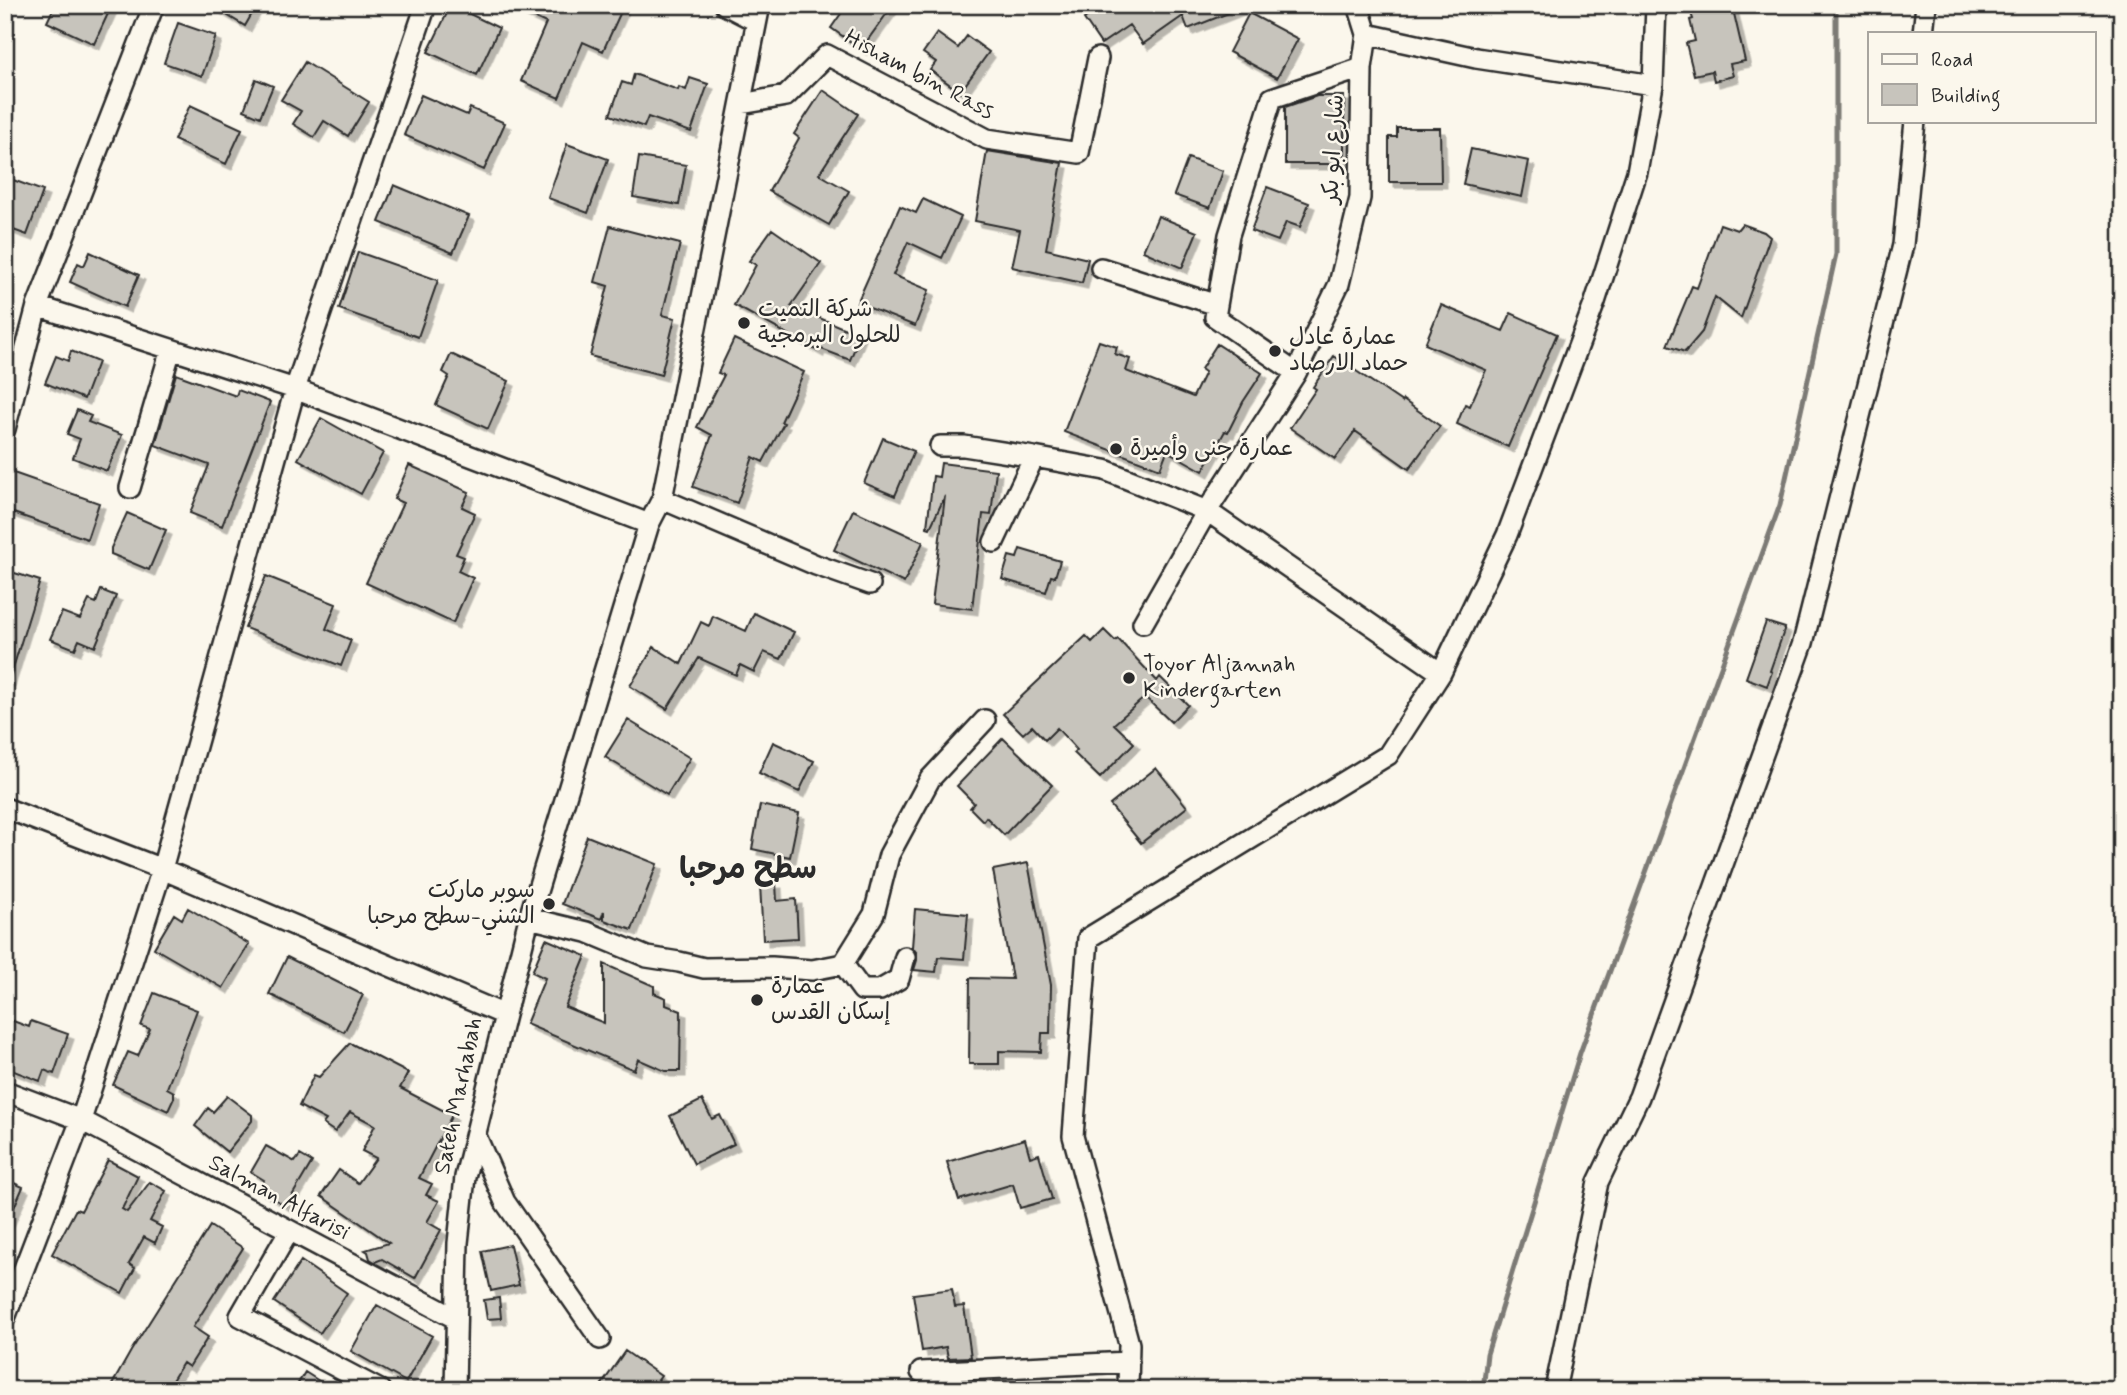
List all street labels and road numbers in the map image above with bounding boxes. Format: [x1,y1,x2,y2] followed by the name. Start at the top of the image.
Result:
[839,23,999,127] street label: Hisham bin Rass
[1316,94,1352,206] street label: شارع ابو بكر
[428,1015,490,1177] street label: Sateh Marhabah
[203,1148,355,1248] street label: Salman Alfarisi

